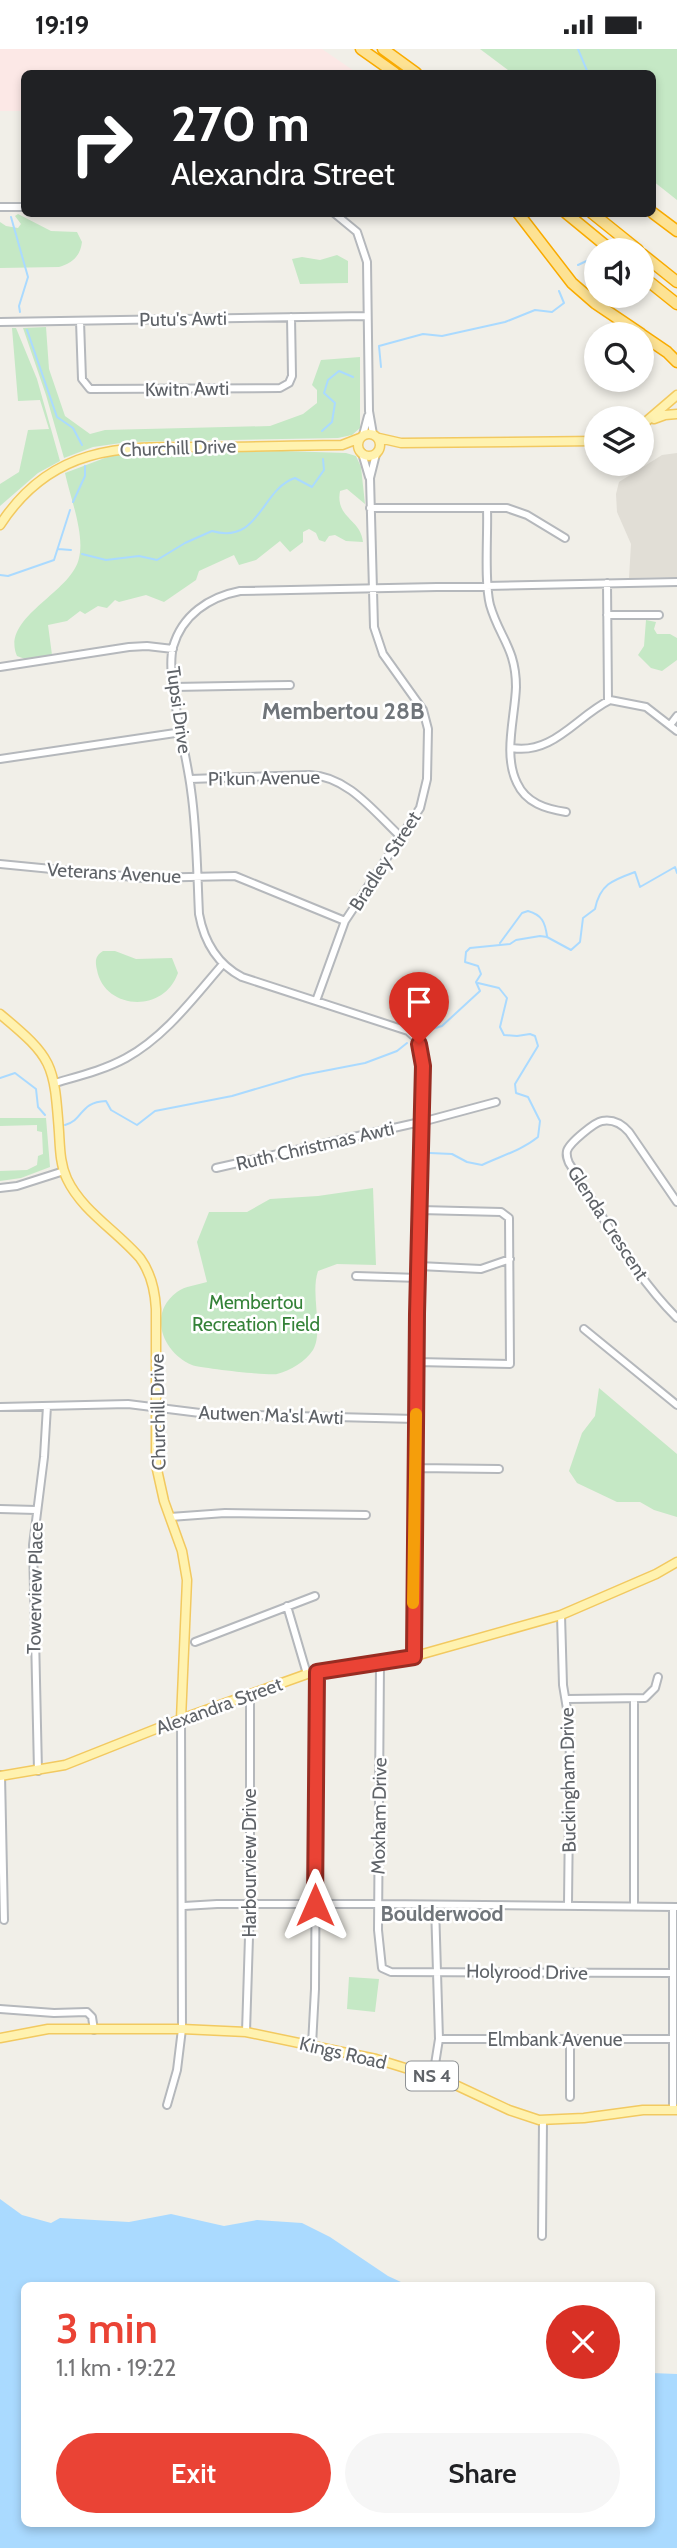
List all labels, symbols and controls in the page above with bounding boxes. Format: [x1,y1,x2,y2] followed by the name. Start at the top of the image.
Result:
[35,9,89,41] text: 19:19
[171,94,310,153] text: 270 m
[56,98,147,189] icon: right
[171,154,395,193] text: Alexandra Street
[584,238,654,476] map controls
[584,238,654,308] button: sound
[139,307,227,331] street label: Putu's Awti
[584,322,654,392] button: search
[145,377,229,401] street label: Kwitn Awti
[584,406,654,476] button: layers
[119,434,237,462] street label: Churchill Drive
[162,665,197,755] street label: Tupsi Drive
[262,697,424,725] district label: Membertou 28B
[208,766,321,790] street label: Pi'kun Avenue
[344,807,426,915] street label: Bradley Street
[46,858,182,888] street label: Veterans Avenue
[389,972,449,1044] pin
[400,983,438,1021] icon: arrive
[234,1117,396,1175] street label: Ruth Christmas Awti
[563,1162,654,1285] street label: Glenda Crescent
[192,1291,320,1336] park label: Membertou Recreation Field
[145,1353,171,1470] street label: Churchill Drive
[198,1401,344,1429] street label: Autwen Ma'sl Awti
[22,1521,48,1654] street label: Towerview Place
[153,1672,286,1740] street label: Alexandra Street
[555,1707,581,1853] street label: Buckingham Drive
[366,1757,392,1875] street label: Moxham Drive
[238,1788,261,1938] street label: Harbourview Drive
[278,1868,352,1942] position arrow
[381,1901,503,1926] district label: Boulderwood
[466,1959,588,1985] street label: Holyrood Drive
[488,2028,623,2051] street label: Elmbank Avenue
[297,2032,389,2074] street label: Kings Road
[406,2061,458,2090] road number: NS 4
[56,2302,158,2354] text: 3 min
[546,2305,620,2379] button: close
[56,2354,176,2382] text: 1.1 km · 19:22
[56,2433,331,2513] button: Exit
[345,2433,620,2513] button: Share

